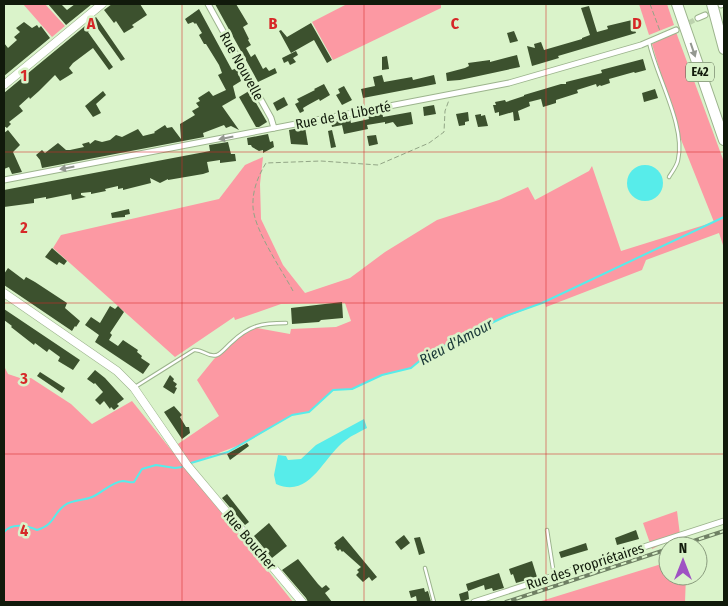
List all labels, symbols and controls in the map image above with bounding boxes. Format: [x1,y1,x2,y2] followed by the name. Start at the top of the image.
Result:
[86,14,96,33] text: A
[269,14,278,33] text: B
[451,14,460,33] text: C
[632,14,642,33] text: D
[216,29,267,104] street label: Rue Nouvelle
[689,43,697,58] one-way arrow
[686,62,714,82] road number: E42
[21,66,27,85] text: 1
[294,98,392,133] street label: Rue de la Liberté
[218,134,234,142] one-way arrow
[58,165,74,173] one-way arrow
[19,218,28,237] text: 2
[416,315,497,369] water label: Rieu d'Amour
[19,369,28,388] text: 3
[220,507,280,574] street label: Rue Boucher
[20,521,28,540] text: 4
[658,536,708,586] north arrow
[524,539,646,594] street label: Rue des Propriétaires
[679,540,687,557] text: N

